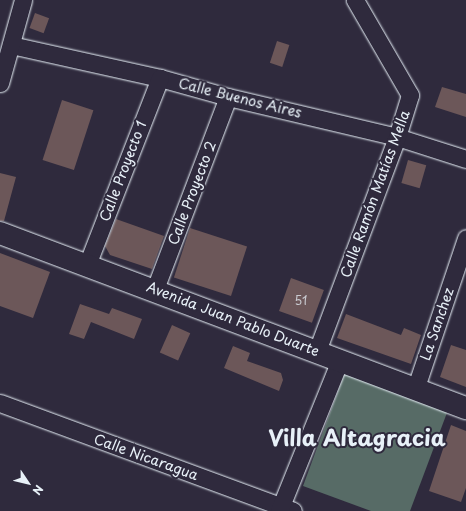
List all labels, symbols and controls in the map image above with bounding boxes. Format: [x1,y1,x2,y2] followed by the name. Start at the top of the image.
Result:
[176,74,304,122] street label: Calle Buenos Aires
[337,108,413,280] street label: Calle Ramón Matías Mella
[96,118,150,224] street label: Calle Proyecto 1
[164,138,220,248] street label: Calle Proyecto 2
[144,278,322,360] street label: Avenida Juan Pablo Duarte
[417,285,457,363] street label: La Sanchez
[295,294,307,308] house number: 51
[268,424,446,450] district label: Villa Altagracia
[91,430,201,484] street label: Calle Nicaragua
[8,463,48,503] north arrow
[29,482,48,499] text: N

